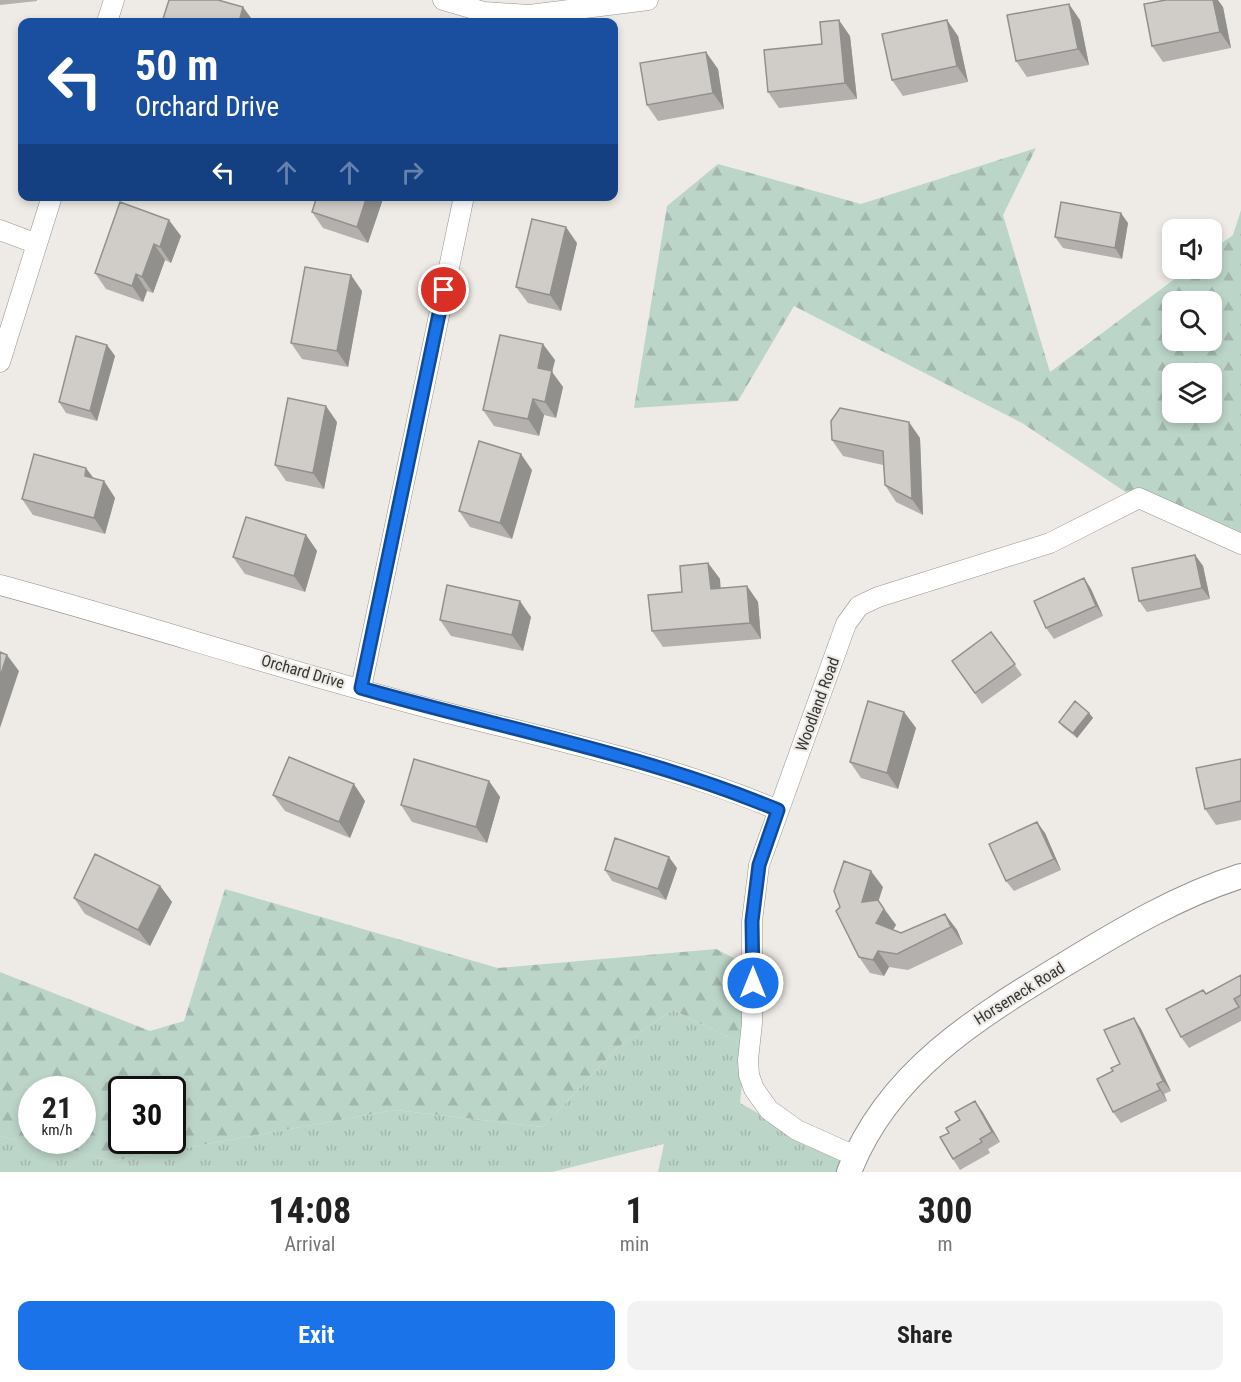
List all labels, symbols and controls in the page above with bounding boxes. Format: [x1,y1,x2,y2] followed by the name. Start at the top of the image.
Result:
[135,41,218,90] text: 50 m
[36,42,114,120] icon: left
[135,91,279,123] text: Orchard Drive
[207,156,240,189] icon: left
[270,156,303,189] icon: ahead
[333,156,366,189] icon: ahead
[396,156,429,189] icon: right
[1162,219,1222,423] map controls
[1162,219,1222,279] button: sound
[418,264,469,315] pin
[427,273,460,306] icon: arrive
[1162,291,1222,351] button: search
[1162,363,1222,423] button: layers
[259,651,347,692] street label: Orchard Drive
[792,655,843,754] street label: Woodland Road
[721,951,785,1015] position arrow
[970,958,1068,1029] street label: Horseneck Road
[108,1076,186,1154] speed limit sign: 30
[42,1090,72,1125] text: 21
[42,1121,72,1139] text: km/h
[269,1190,351,1232] text: 14:08
[625,1190,644,1232] text: 1
[918,1190,972,1232] text: 300
[284,1232,335,1256] text: Arrival
[620,1232,649,1256] text: min
[938,1232,953,1256] text: m
[18,1301,615,1370] button: Exit
[627,1301,1223,1370] button: Share

